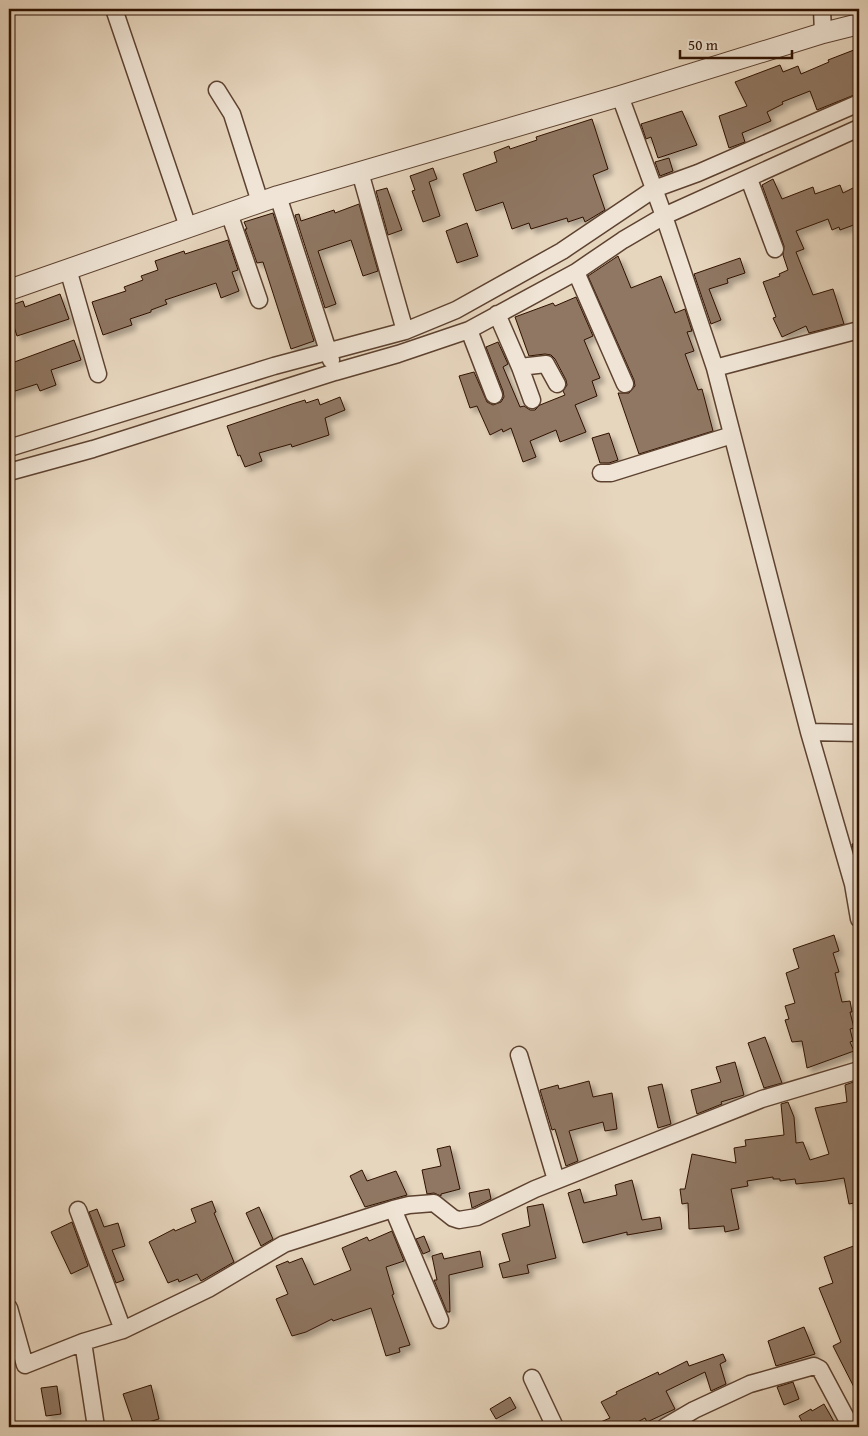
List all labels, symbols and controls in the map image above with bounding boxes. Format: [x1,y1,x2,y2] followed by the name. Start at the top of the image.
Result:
[680,28,793,60] scale bar
[688,34,719,55] text: 50 m

